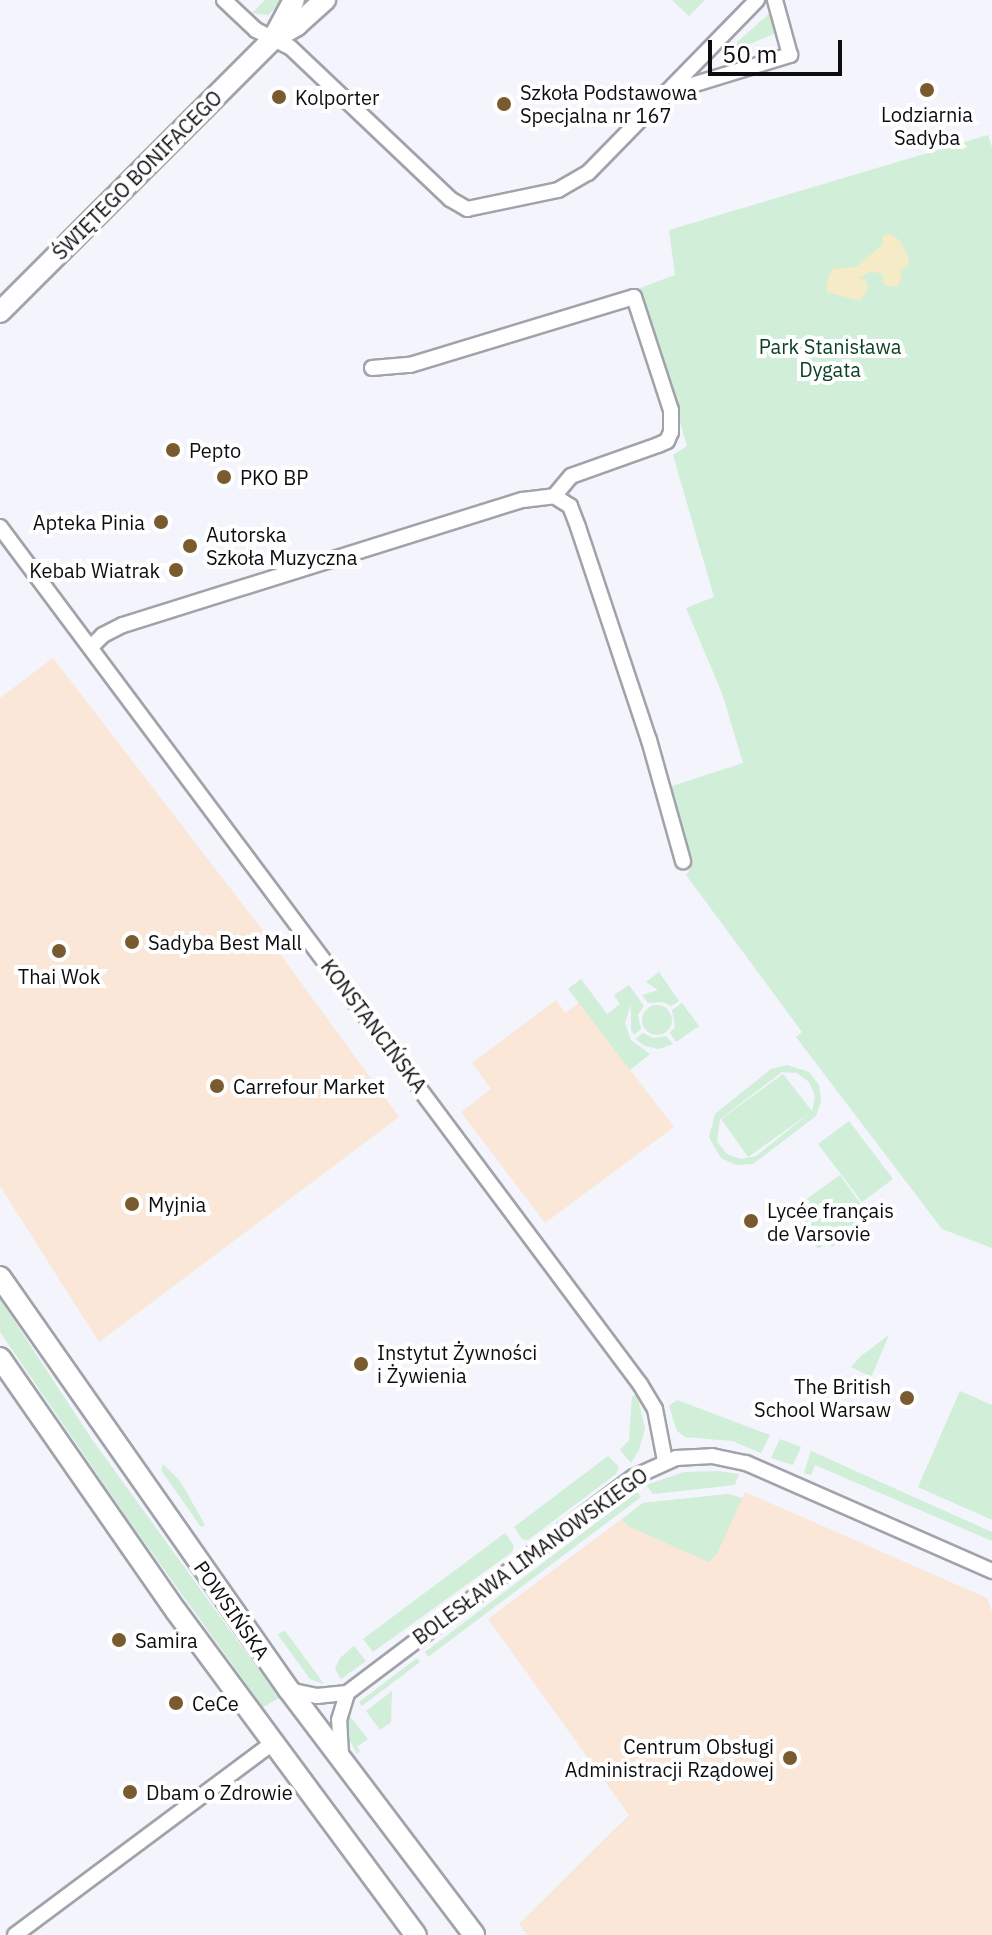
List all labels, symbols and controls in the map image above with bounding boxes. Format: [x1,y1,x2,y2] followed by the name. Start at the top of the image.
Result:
[712,24,846,74] scale bar
[722,38,777,70] text: 50 m
[520,80,697,127] place label: Szkoła Podstawowa Specjalna nr 167
[918,81,936,99] marker: Lodziarnia Sadyba
[47,85,227,265] street label: ŚWIĘTEGO BONIFACEGO
[295,85,379,109] place label: Kolporter
[270,88,288,106] marker: Kolporter
[495,95,513,113] marker: Szkoła Podstawowa Specjalna nr 167
[881,102,973,149] place label: Lodziarnia Sadyba
[759,334,901,381] park label: Park Stanisława Dygata
[189,438,241,462] place label: Pepto
[164,441,182,459] marker: Pepto
[240,465,308,489] place label: PKO BP
[215,468,233,486] marker: PKO BP
[33,510,145,534] place label: Apteka Pinia
[152,513,170,531] marker: Apteka Pinia
[206,522,357,569] place label: Autorska Szkoła Muzyczna
[181,537,199,555] marker: Autorska Szkoła Muzyczna
[29,558,160,582] place label: Kebab Wiatrak
[167,561,185,579] marker: Kebab Wiatrak
[148,930,302,954] place label: Sadyba Best Mall
[123,933,141,951] marker: Sadyba Best Mall
[50,942,68,960] marker: Thai Wok
[316,955,432,1097] street label: KONSTANCIŃSKA
[18,964,100,988] place label: Thai Wok
[233,1074,385,1098] place label: Carrefour Market
[208,1077,226,1095] marker: Carrefour Market
[148,1192,206,1216] place label: Myjnia
[123,1195,141,1213] marker: Myjnia
[767,1198,894,1245] place label: Lycée français de Varsovie
[742,1212,760,1230] marker: Lycée français de Varsovie
[377,1340,537,1387] place label: Instytut Żywności i Żywienia
[352,1355,370,1373] marker: Instytut Żywności i Żywienia
[754,1374,891,1421] place label: The British School Warsaw
[898,1389,916,1407] marker: The British School Warsaw
[408,1463,652,1649] street label: BOLESŁAWA LIMANOWSKIEGO
[189,1556,275,1664] street label: POWSIŃSKA
[135,1628,198,1652] place label: Samira
[110,1631,128,1649] marker: Samira
[192,1691,239,1715] place label: CeCe
[167,1694,185,1712] marker: CeCe
[565,1734,774,1781] place label: Centrum Obsługi Administracji Rządowej
[781,1749,799,1767] marker: Centrum Obsługi Administracji Rządowej
[146,1780,293,1804] place label: Dbam o Zdrowie
[121,1783,139,1801] marker: Dbam o Zdrowie

